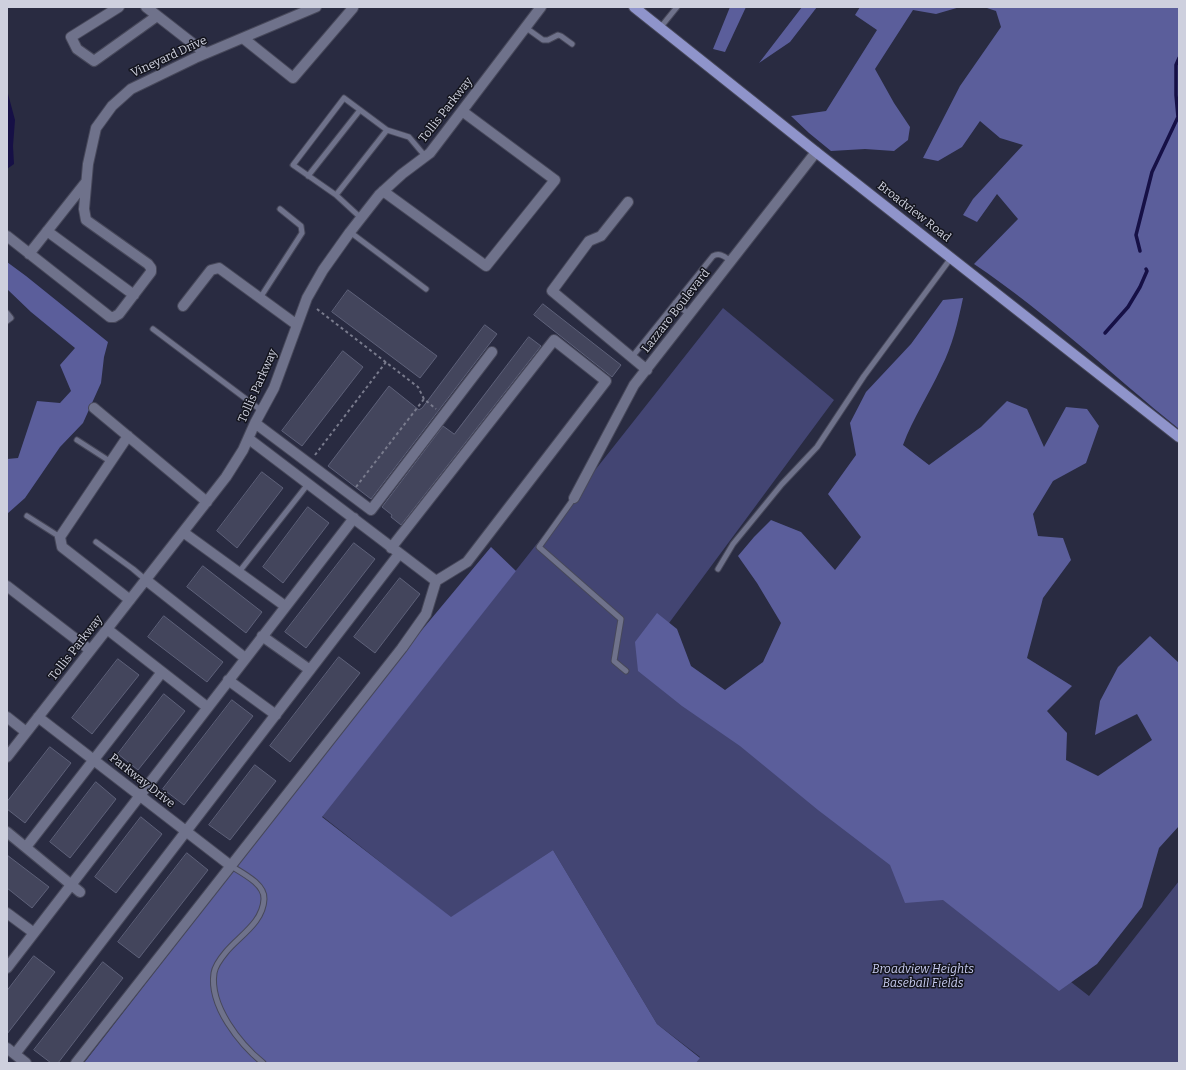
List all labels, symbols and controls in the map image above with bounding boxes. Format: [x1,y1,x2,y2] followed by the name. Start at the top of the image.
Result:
[129,33,209,81] street label: Vineyard Drive
[416,74,476,146] street label: Tollis Parkway
[874,179,954,245] street label: Broadview Road
[639,266,713,356] street label: Lazzaro Boulevard
[235,347,281,425] street label: Tollis Parkway
[46,612,106,684] street label: Tollis Parkway
[106,751,178,811] street label: Parkway Drive
[872,963,974,991] park label: Broadview Heights Baseball Fields

